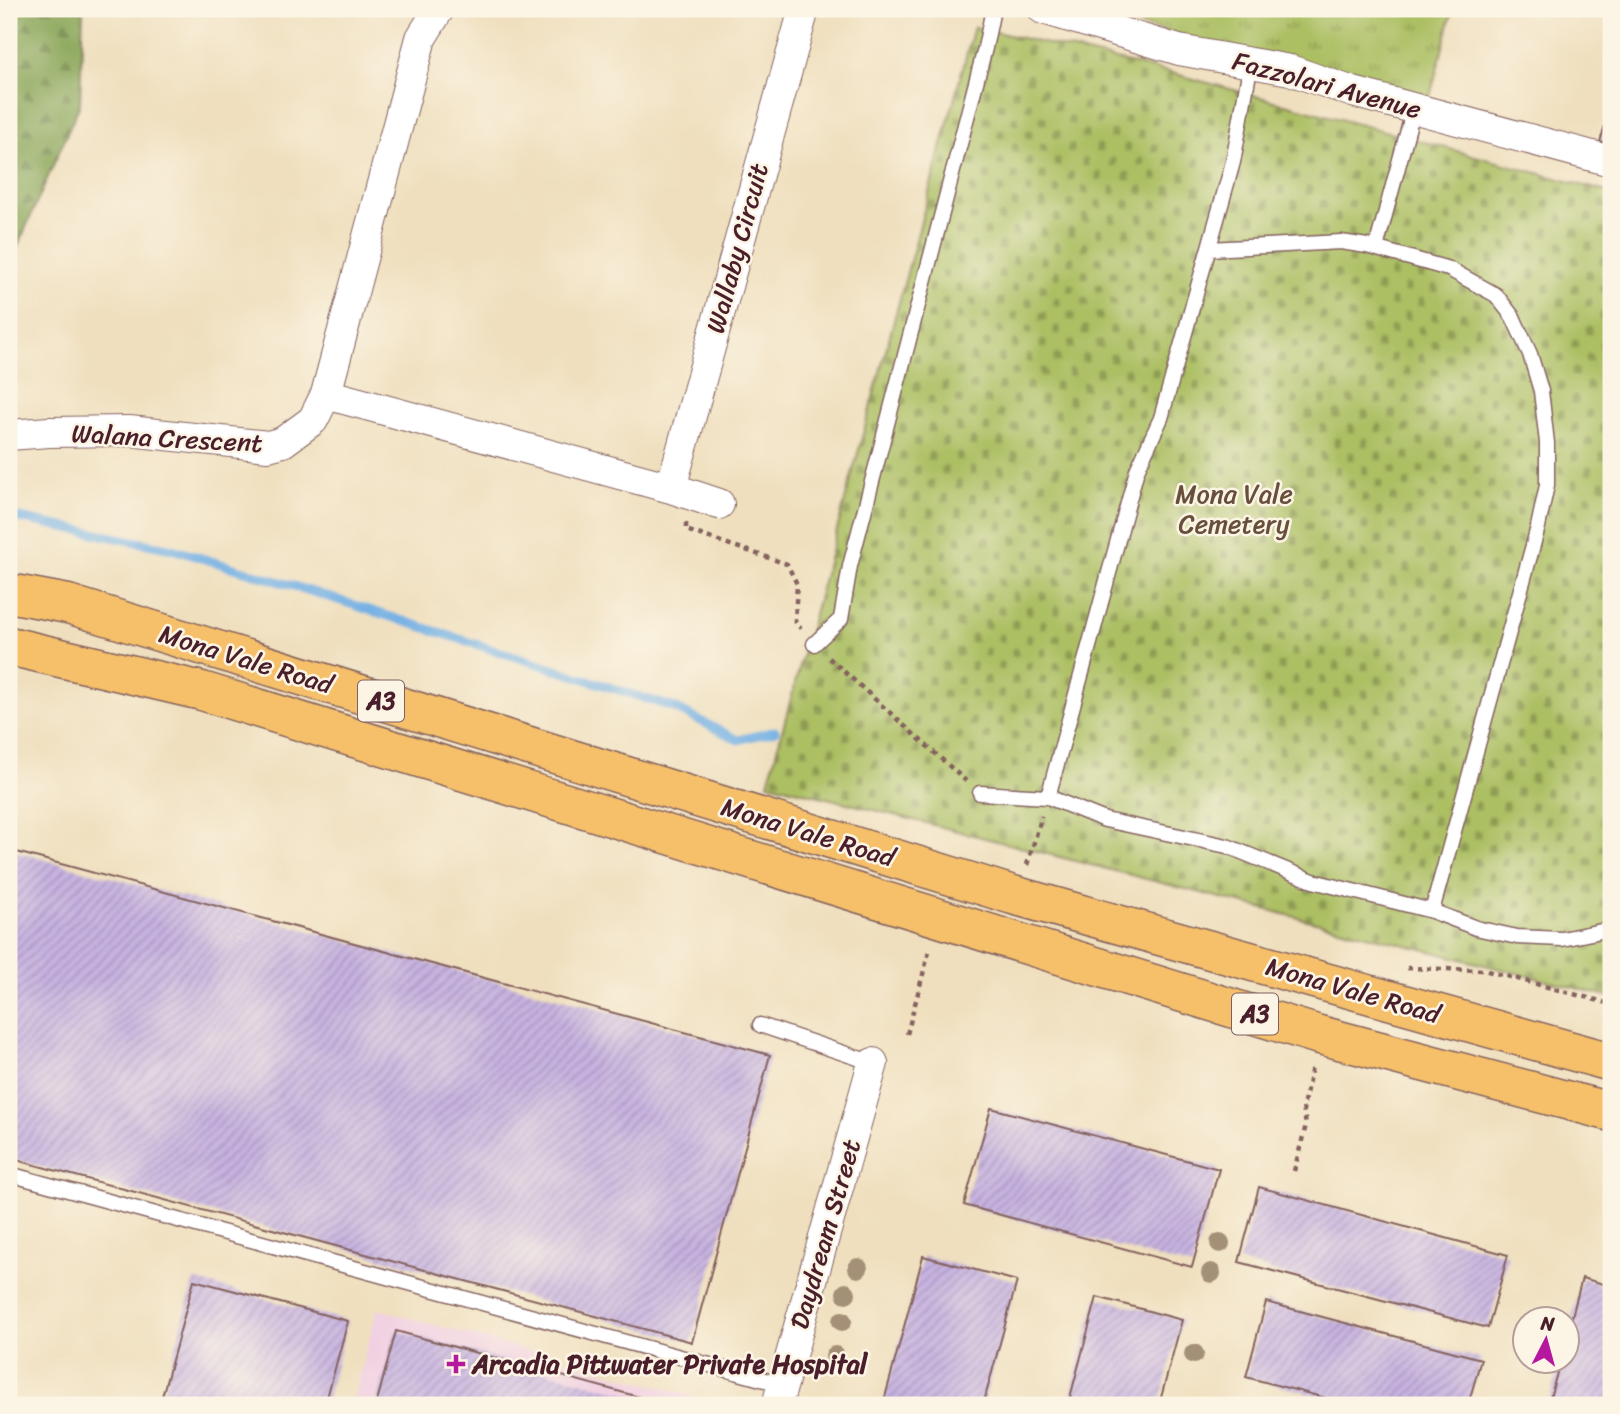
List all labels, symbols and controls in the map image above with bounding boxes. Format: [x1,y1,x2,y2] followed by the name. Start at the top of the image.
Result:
[1227,38,1427,132] street label: Fazzolari Avenue
[692,158,782,338] street label: Wallaby Circuit
[70,410,264,466] street label: Walana Crescent
[1175,471,1293,547] park label: Mona Vale Cemetery
[153,611,341,708] street label: Mona Vale Road
[358,680,404,722] road number: A3
[715,784,903,881] street label: Mona Vale Road
[1260,943,1448,1038] street label: Mona Vale Road
[1232,994,1278,1034] road number: A3
[776,1133,874,1335] street label: Daydream Street
[1512,1306,1582,1376] north arrow
[1538,1306,1557,1341] text: N
[471,1341,869,1387] place label: Arcadia Pittwater Private Hospital
[446,1354,466,1374] marker: Arcadia Pittwater Private Hospital

